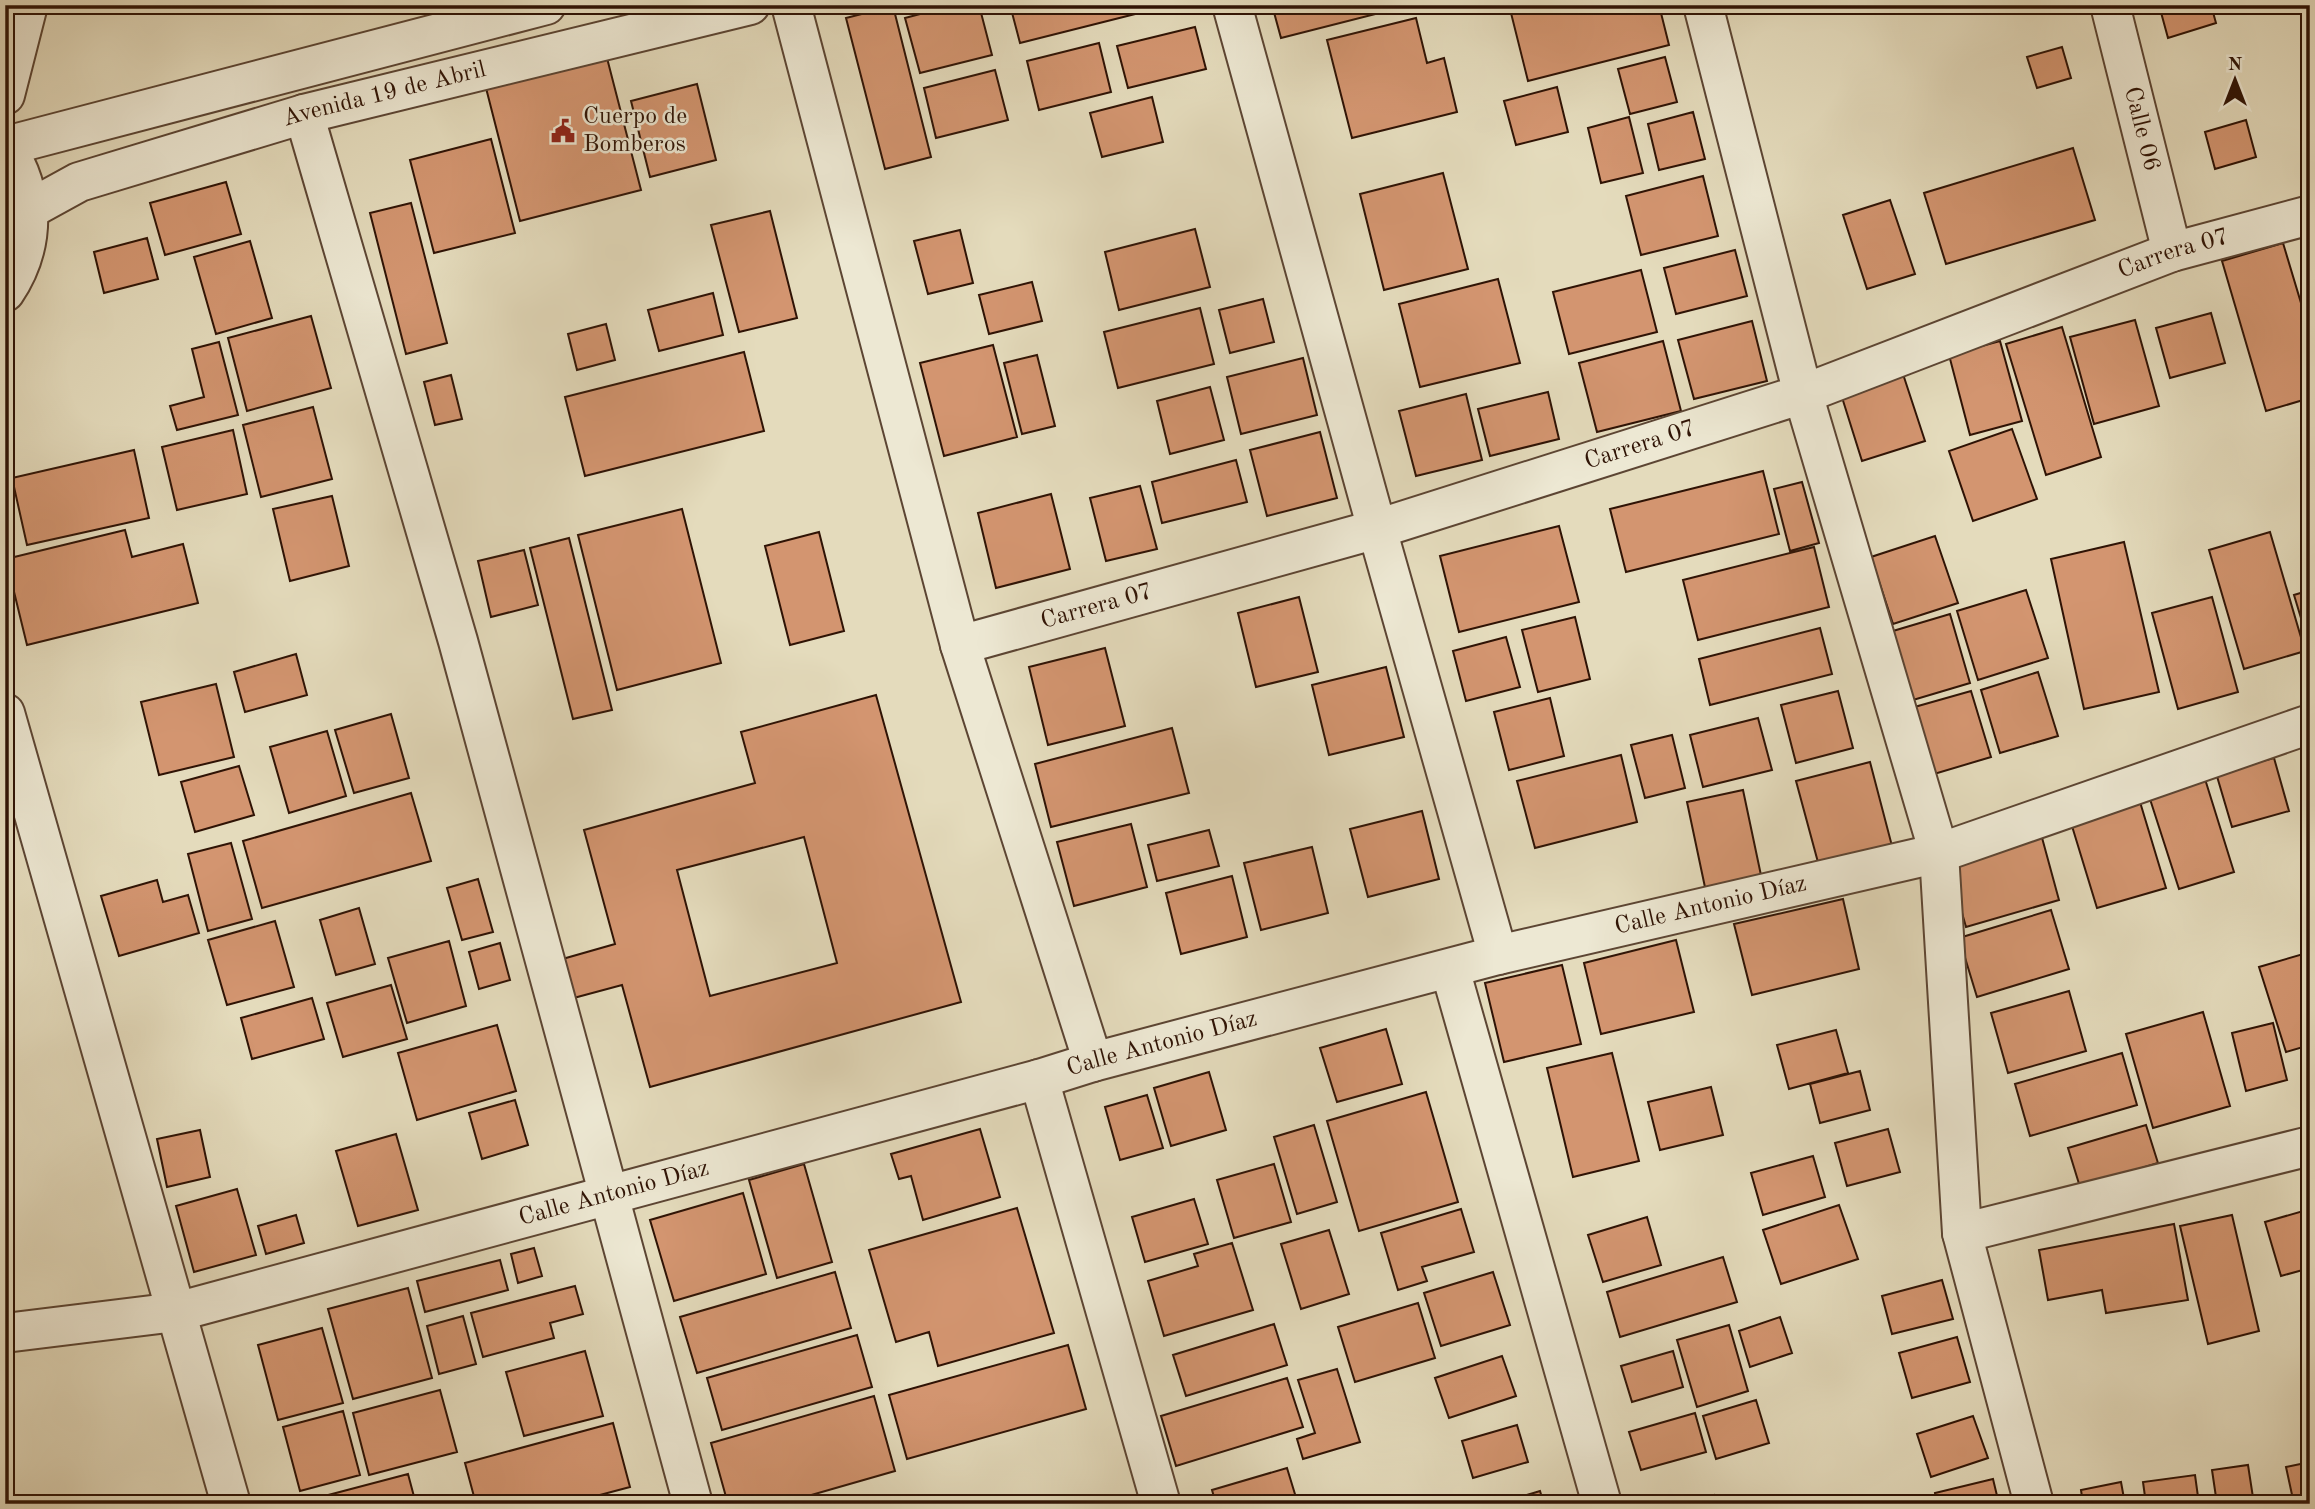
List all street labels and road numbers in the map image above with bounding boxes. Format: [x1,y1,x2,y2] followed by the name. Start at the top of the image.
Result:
[280,58,488,132] street label: Avenida 19 de Abril
[2119,84,2163,174] street label: Calle 06
[2115,225,2232,284] street label: Carrera 07
[1582,417,1699,474] street label: Carrera 07
[1038,580,1155,634] street label: Carrera 07
[1612,872,1809,940] street label: Calle Antonio Díaz
[1064,1007,1260,1082] street label: Calle Antonio Díaz
[516,1157,712,1231] street label: Calle Antonio Díaz

